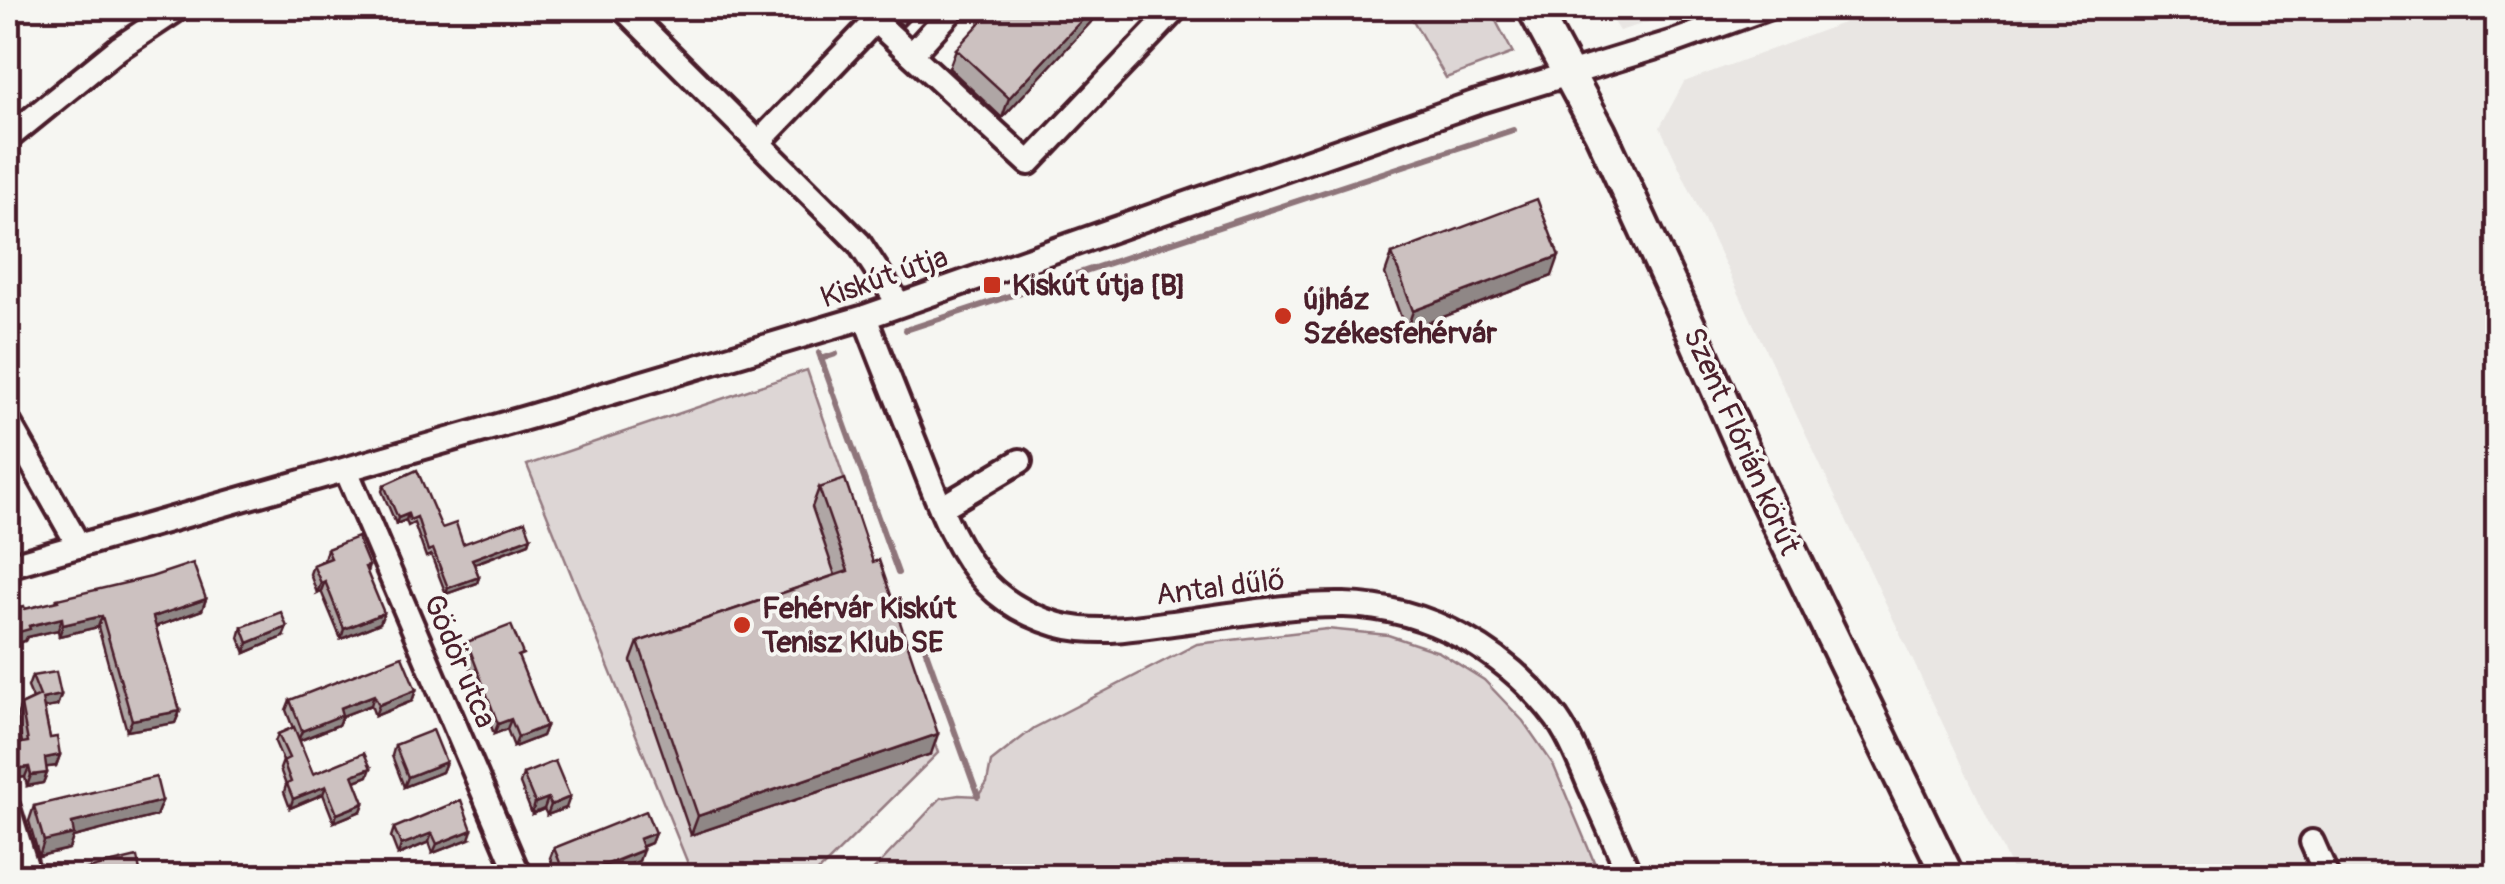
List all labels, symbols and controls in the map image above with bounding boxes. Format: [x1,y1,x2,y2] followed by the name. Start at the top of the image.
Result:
[816,238,953,316] street label: Kiskút útja
[1012,267,1186,304] place label: Kiskút útja [B]
[981,274,1003,296] marker: Kiskút útja [B]
[1303,281,1497,352] place label: újház Székesfehérvár
[1272,305,1294,327] marker: újház Székesfehérvár
[1675,322,1809,561] street label: Szent Flórián körút
[1153,561,1287,614] street label: Antal dűlő
[415,589,504,733] street label: Gödör utca
[761,590,957,661] place label: Fehérvár Kiskút Tenisz Klub SE
[731,614,753,636] marker: Fehérvár Kiskút Tenisz Klub SE

